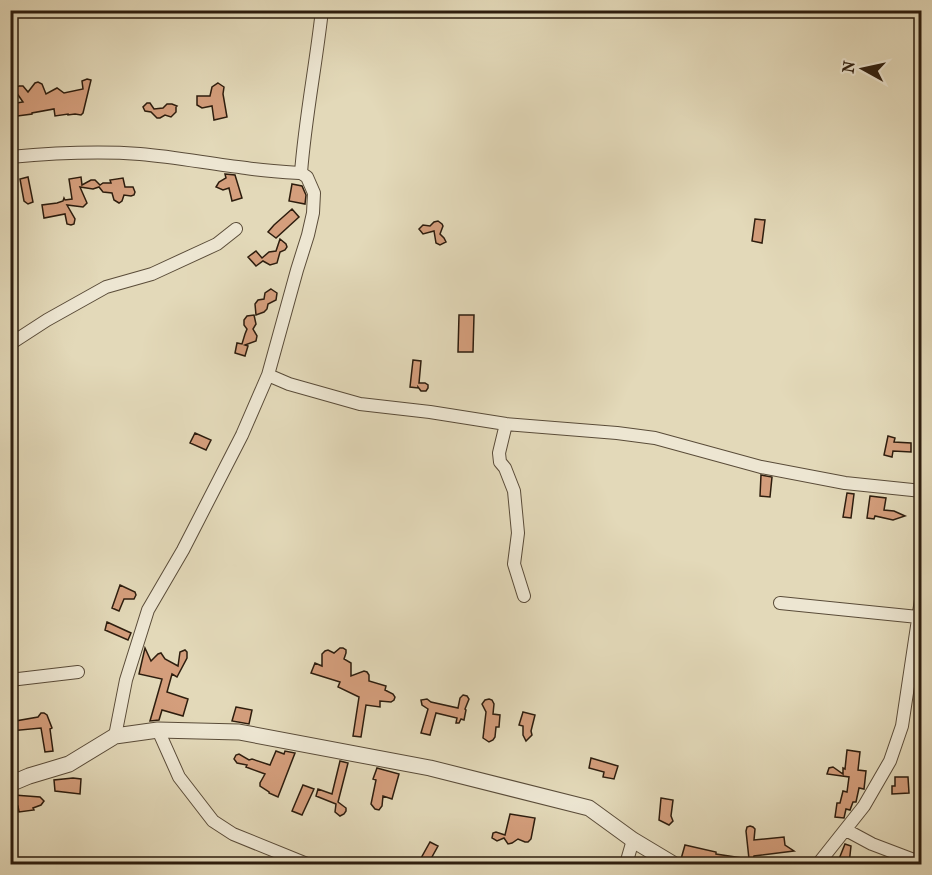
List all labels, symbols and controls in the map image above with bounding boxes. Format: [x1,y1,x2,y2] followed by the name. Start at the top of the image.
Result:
[833,39,893,99] north arrow
[838,59,859,74] text: N

